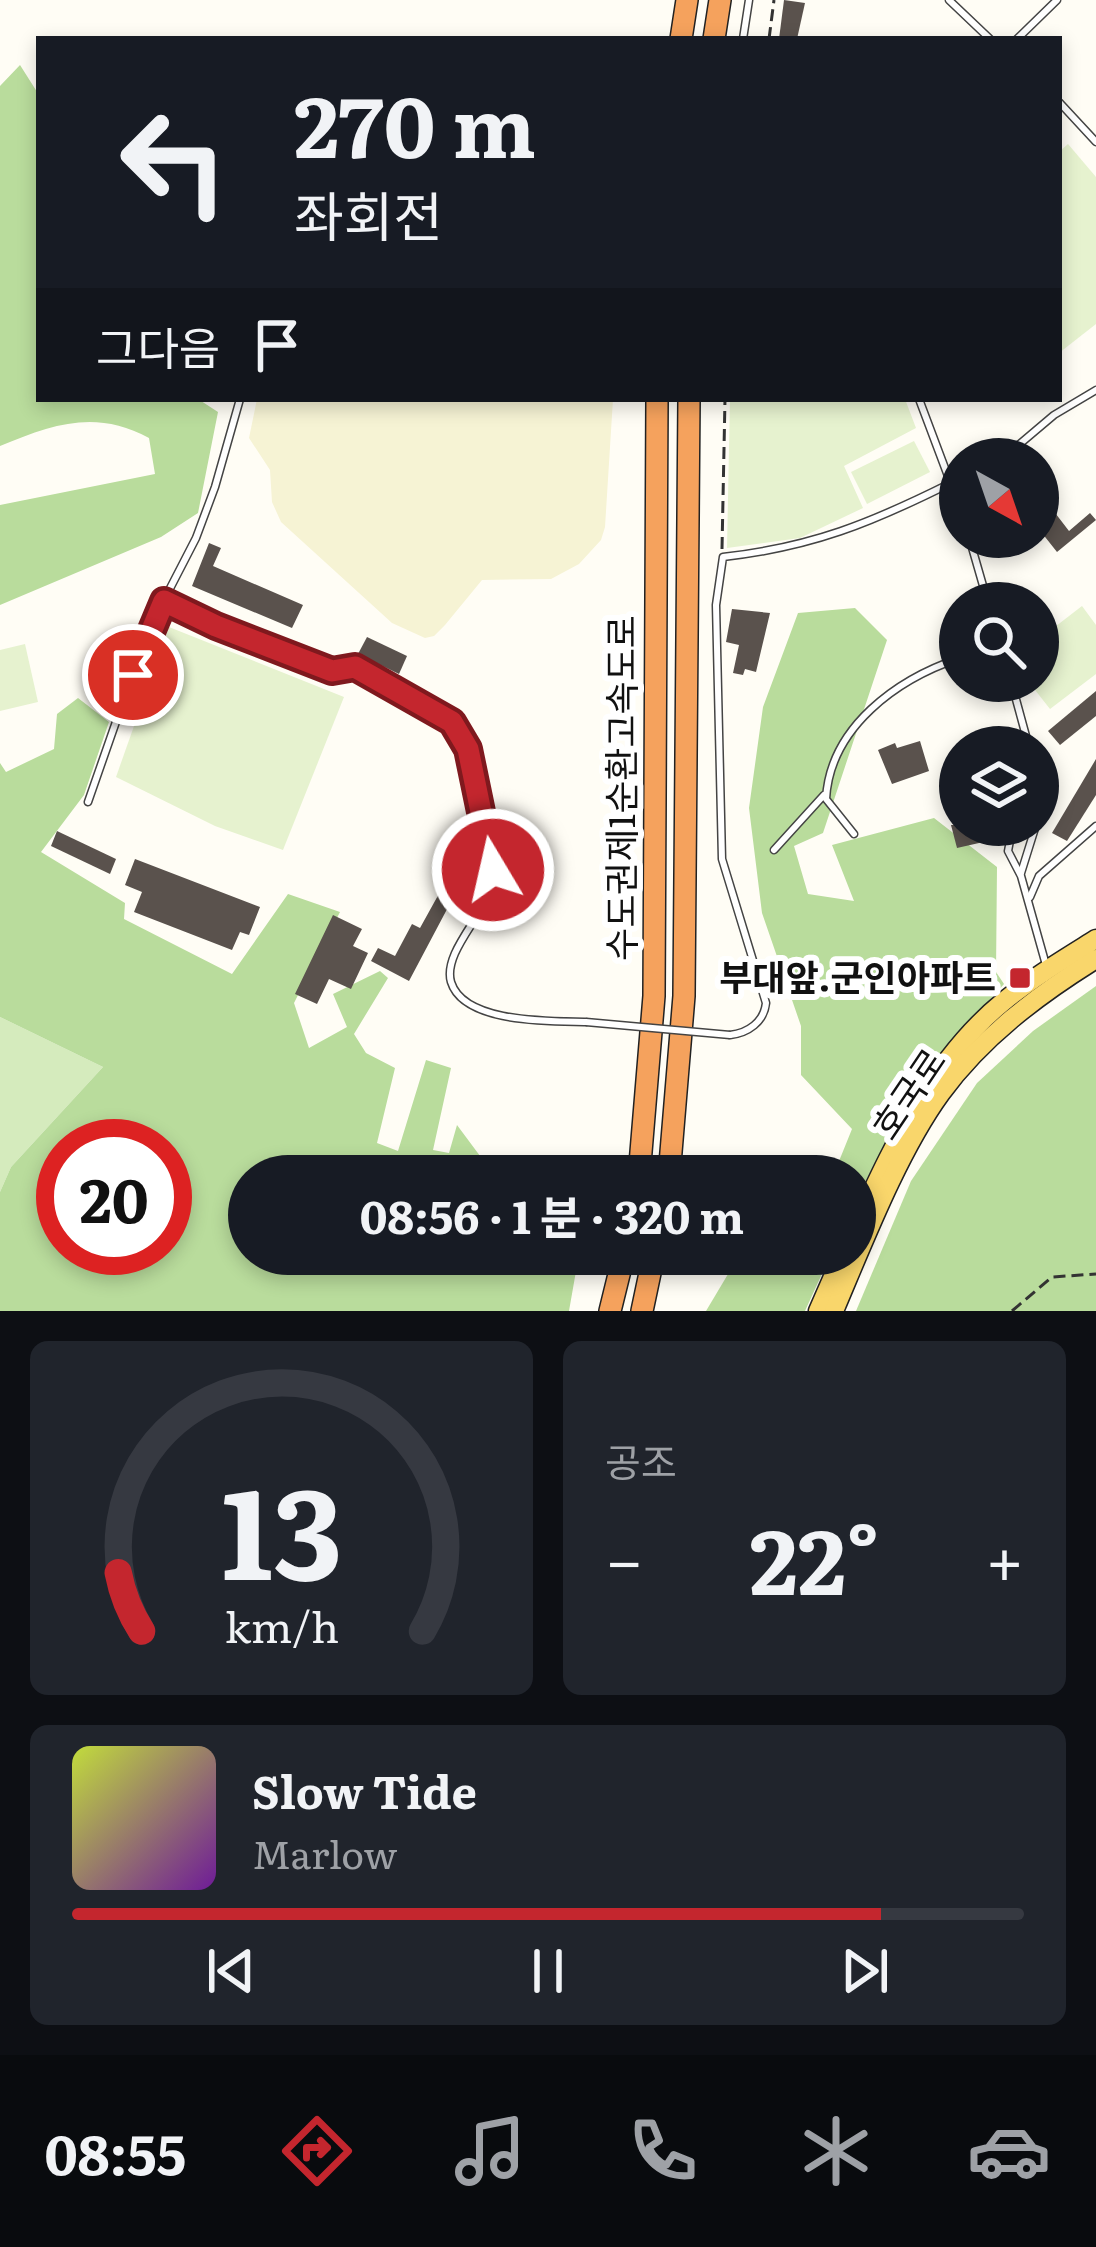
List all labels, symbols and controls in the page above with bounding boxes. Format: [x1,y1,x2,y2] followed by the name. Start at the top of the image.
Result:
[294,59,536,184] text: 270 m
[96,84,252,240] icon: left
[294,173,443,254] text: 좌회전
[96,312,220,379] text: 그다음
[244,312,310,378] icon: arrive
[939,438,1059,558] north arrow
[939,438,1059,846] map controls
[939,582,1059,702] button: search
[593,615,646,961] street label: 수도권제1순환고속도로
[82,624,184,726] pin
[100,642,166,708] icon: arrive
[939,726,1059,846] button: layers
[430,807,556,933] position arrow
[719,949,996,1002] place label: 부대앞.군인아파트
[1007,965,1033,991] marker: 부대앞.군인아파트
[857,1037,957,1149] street label: 호국로
[36,1119,192,1275] speed limit sign: 20
[360,1181,744,1248] text: 08:56 · 1 분 · 320 m
[605,1431,677,1489] text: 공조
[221,1433,342,1618] text: 13
[749,1489,880,1623] text: 22°
[605,1507,643,1605] text: −
[986,1507,1024,1605] text: +
[224,1593,339,1656] text: km/h
[252,1756,477,1823] text: Slow Tide
[252,1823,397,1881] text: Marlow
[198,1938,264,2004] icon: previous
[515,1938,581,2004] icon: pause
[832,1938,898,2004] icon: next
[275,2109,359,2193] icon: directions
[448,2109,532,2193] icon: music
[621,2109,705,2193] icon: phone
[794,2109,878,2193] icon: climate
[967,2109,1051,2193] icon: car
[45,2111,186,2192] text: 08:55

